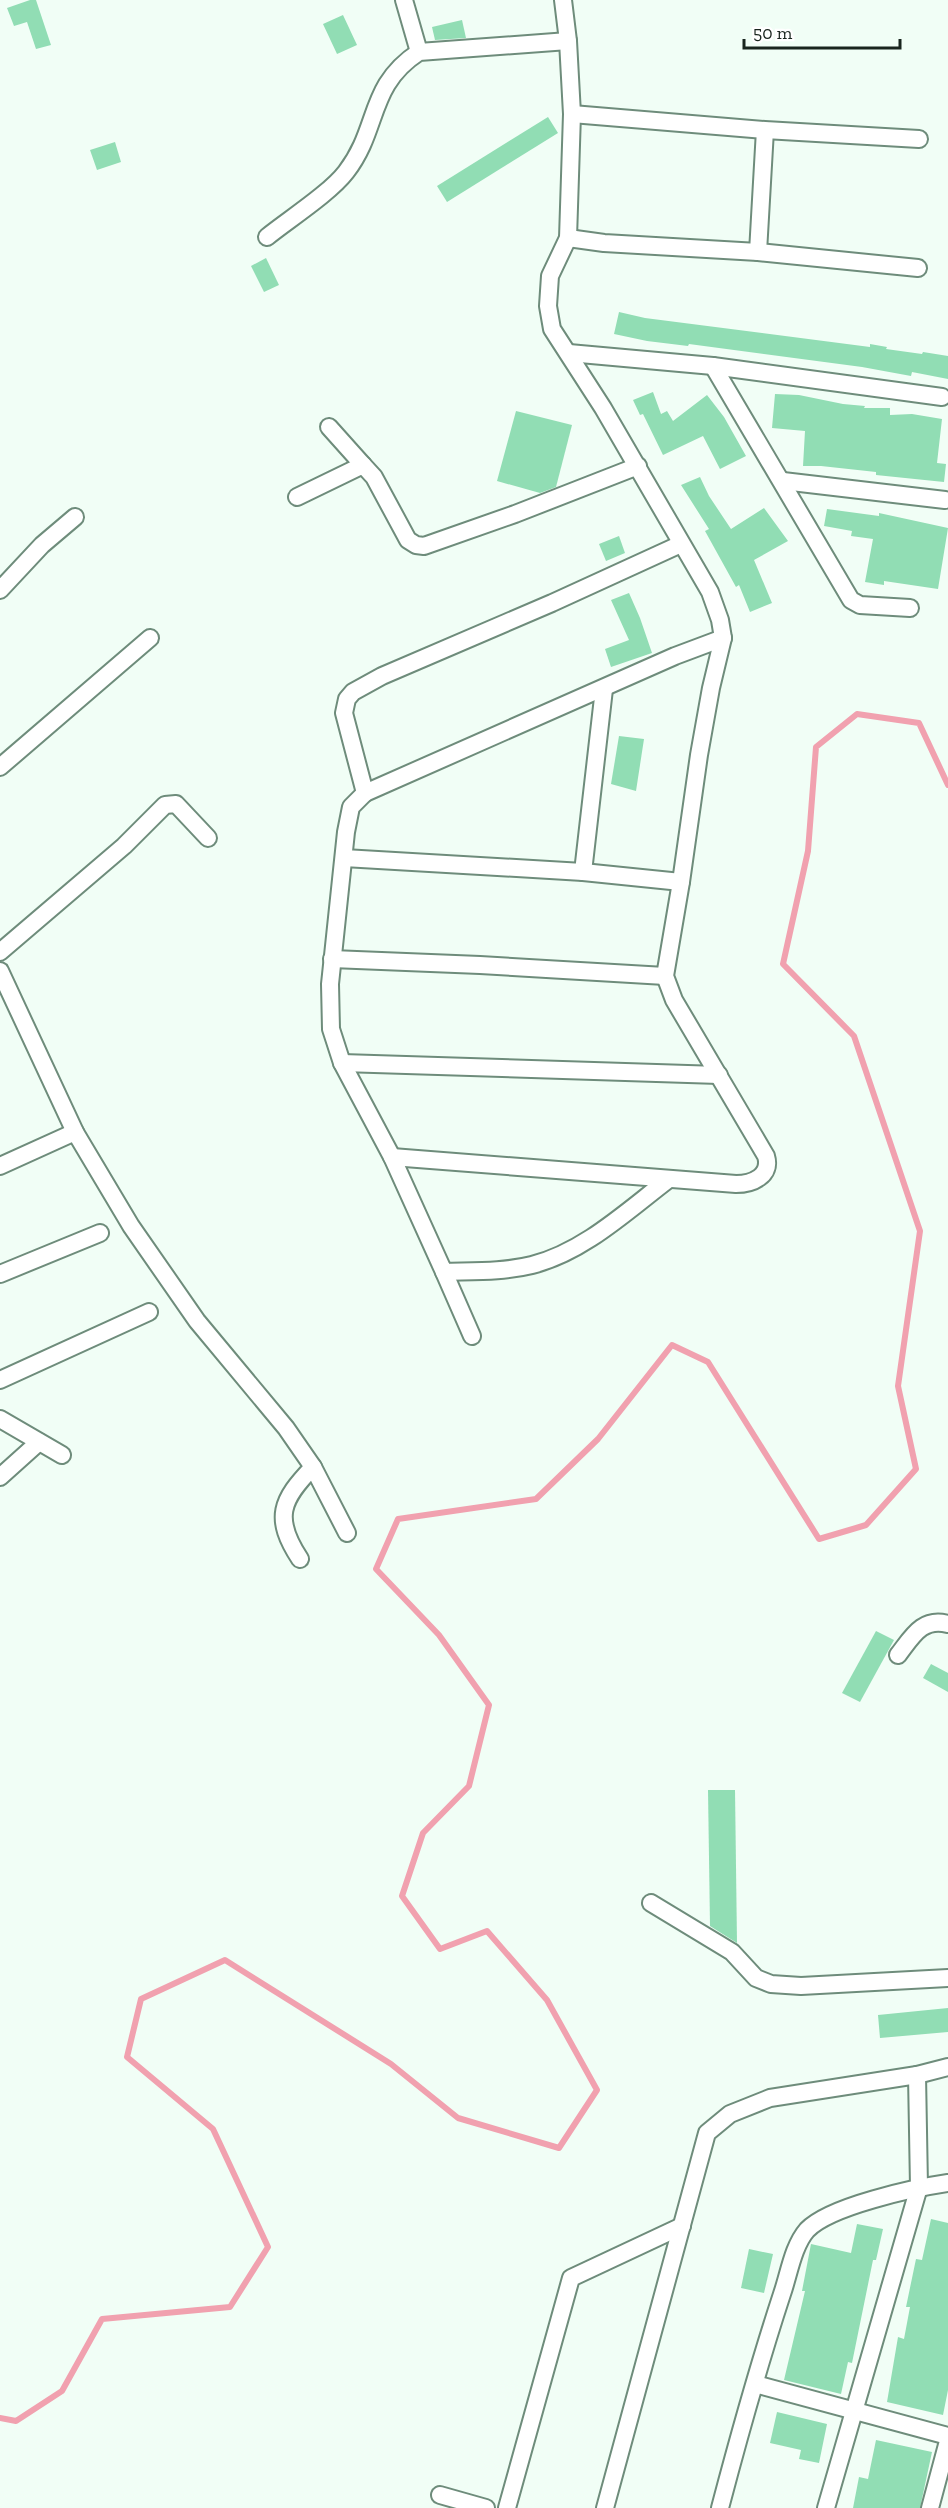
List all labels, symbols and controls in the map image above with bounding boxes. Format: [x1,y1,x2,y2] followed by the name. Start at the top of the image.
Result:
[744,12,900,50] scale bar
[753,22,793,44] text: 50 m

